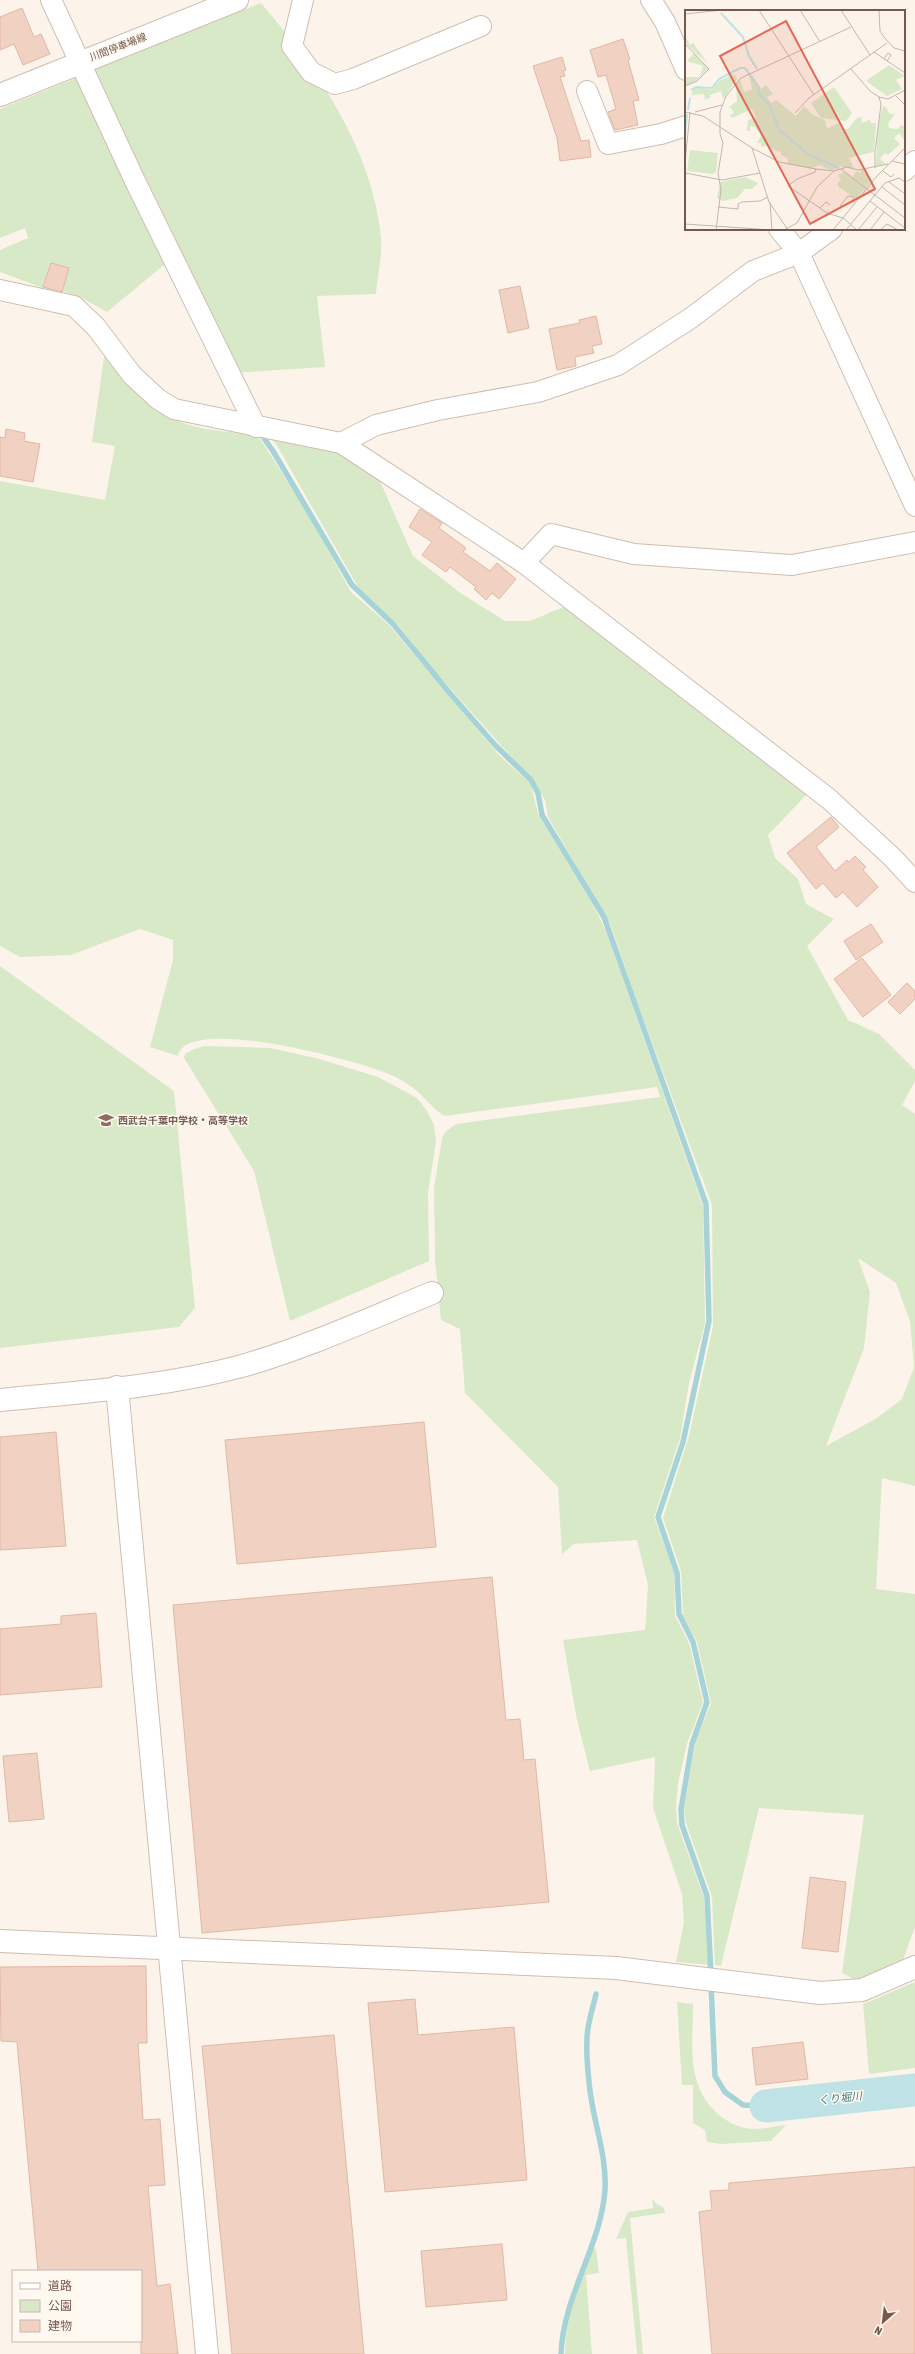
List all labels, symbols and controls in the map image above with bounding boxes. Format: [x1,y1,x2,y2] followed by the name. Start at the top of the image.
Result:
[685,10,905,230] inset map
[88,31,148,63] street label: 川間停車場線
[97,1111,115,1129] school or university icon: 西武台千葉中学校・高等学校
[118,1115,248,1126] place label: 西武台千葉中学校・高等学校
[817,2090,864,2106] water label: くり堀川
[12,2270,142,2342] legend
[48,2279,72,2293] text: 道路
[48,2299,72,2313] text: 公園
[863,2302,903,2342] north arrow
[48,2319,72,2333] text: 建物
[873,2324,884,2338] text: N

